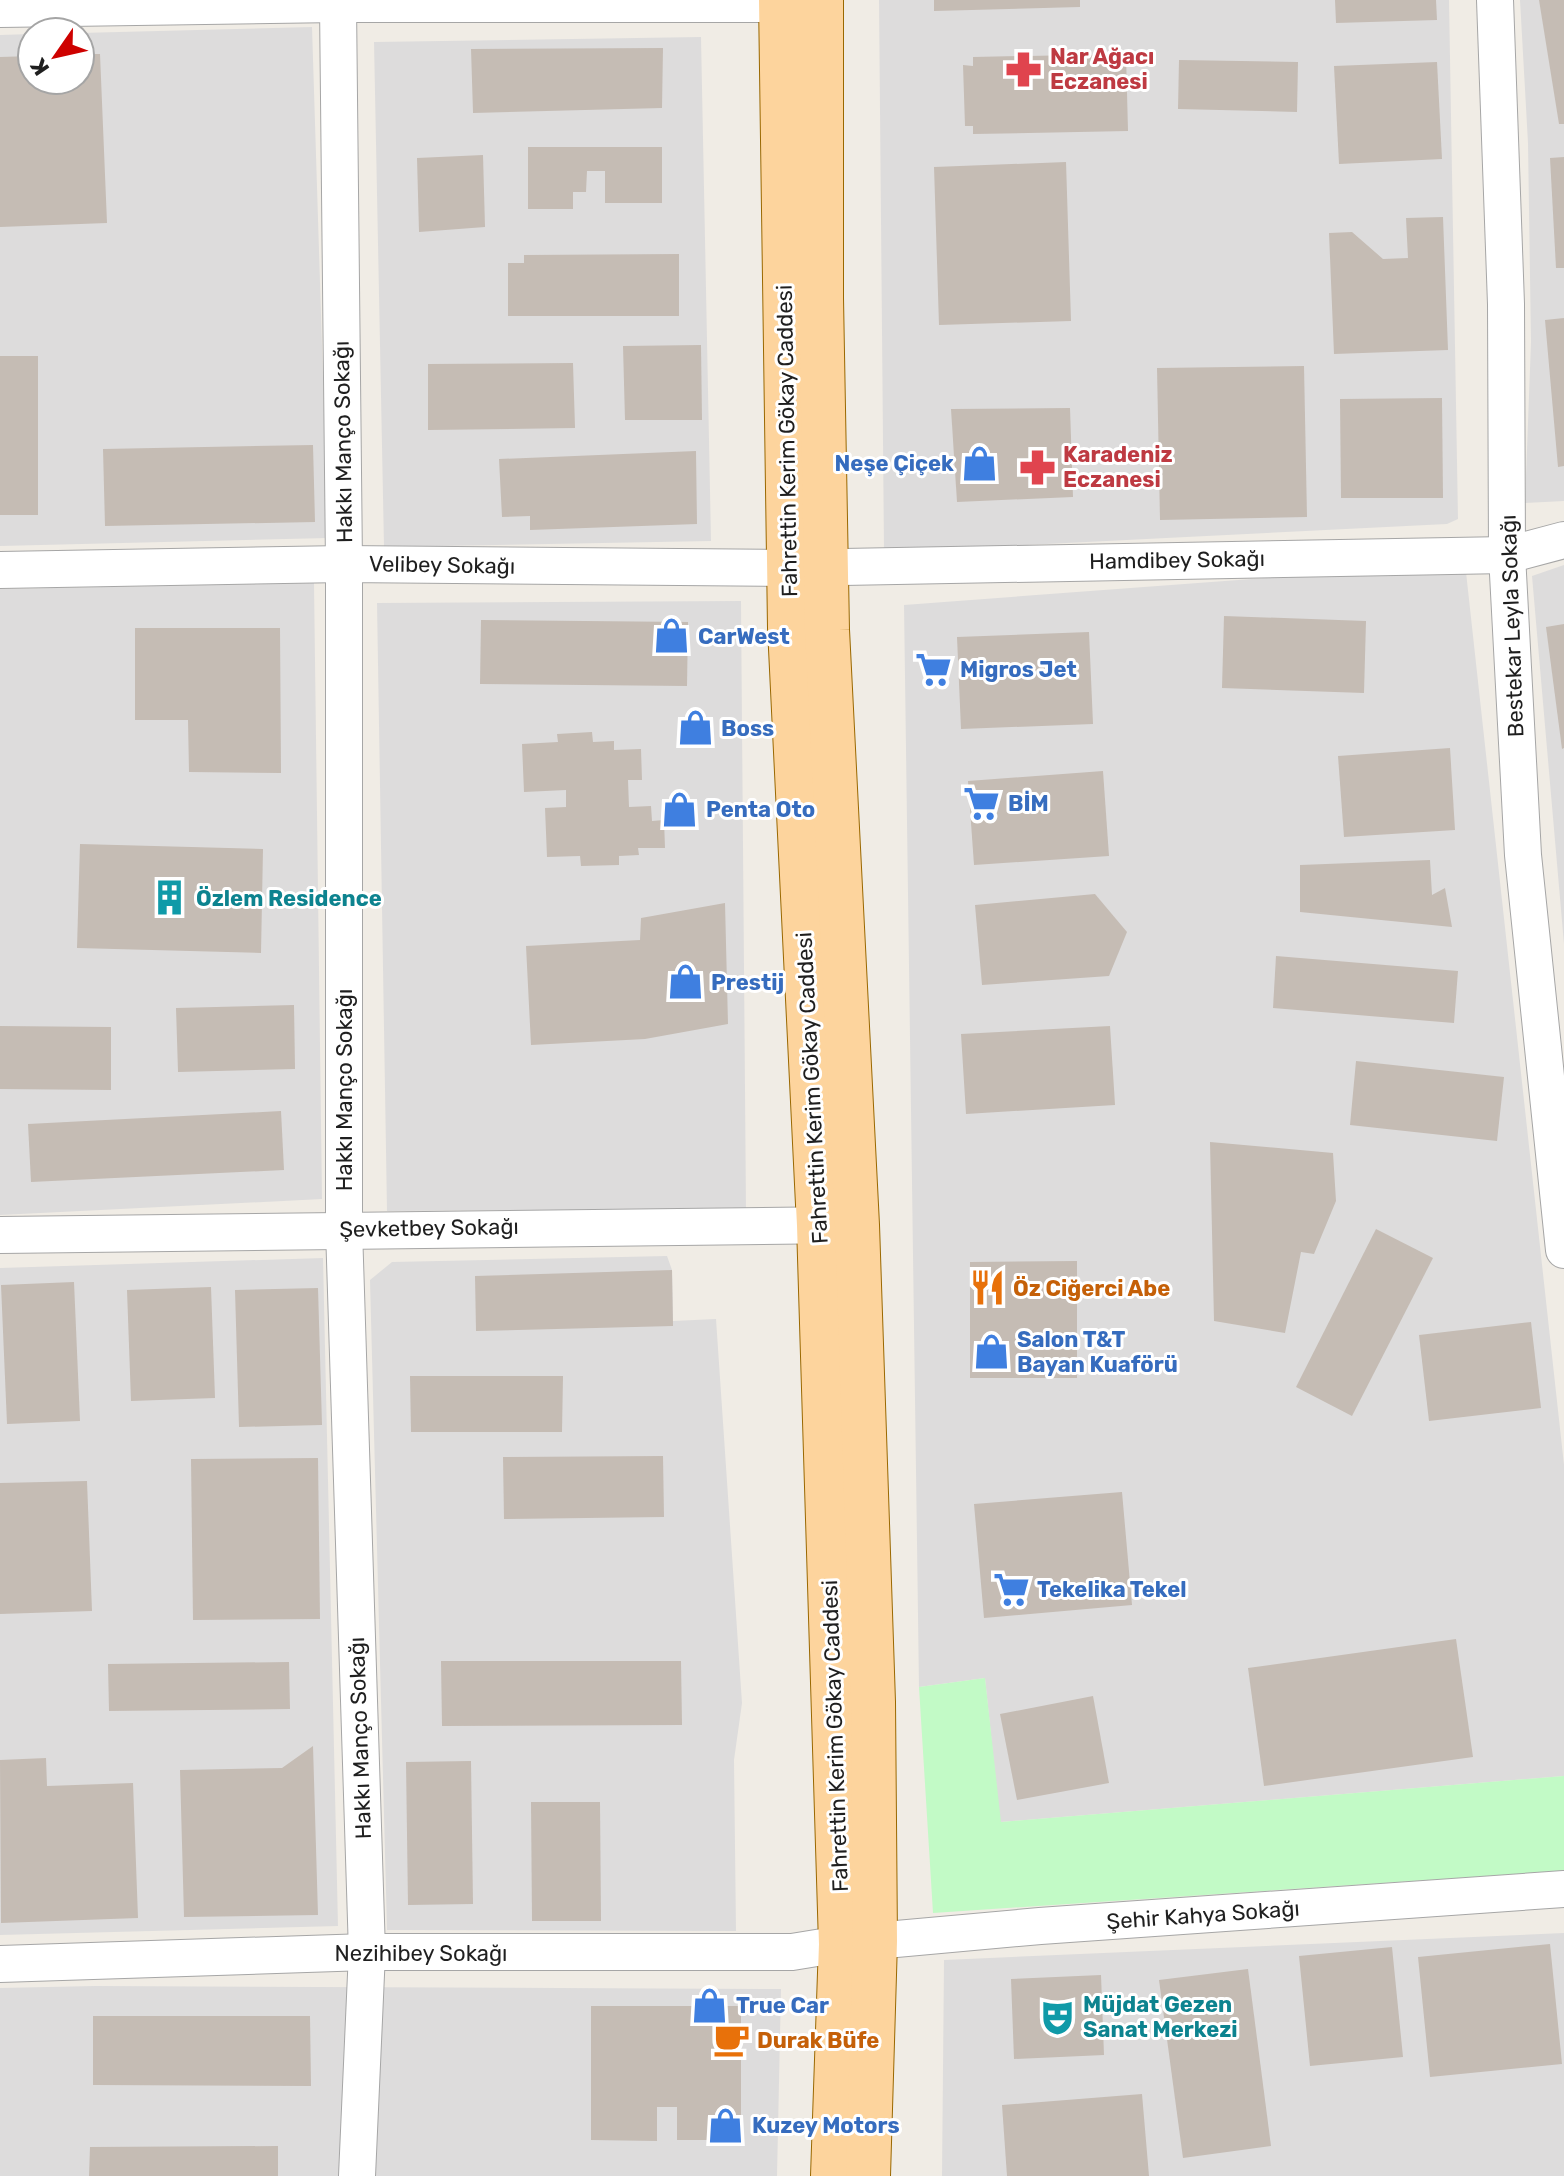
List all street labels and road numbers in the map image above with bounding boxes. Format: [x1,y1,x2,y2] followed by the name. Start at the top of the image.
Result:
[771,285,803,597] street label: Fahrettin Kerim Gökay Caddesi
[328,341,358,543] street label: Hakkı Manço Sokağı
[1495,514,1529,738] street label: Bestekar Leyla Sokağı
[1089,545,1265,575] street label: Hamdibey Sokağı
[369,550,515,580] street label: Velibey Sokağı
[790,931,834,1245] street label: Fahrettin Kerim Gökay Caddesi
[331,989,358,1191] street label: Hakkı Manço Sokağı
[339,1213,519,1243] street label: Şevketbey Sokağı
[816,1579,854,1893] street label: Fahrettin Kerim Gökay Caddesi
[343,1636,377,1840] street label: Hakkı Manço Sokağı
[1106,1895,1300,1935] street label: Şehir Kahya Sokağı
[335,1940,507,1967] street label: Nezihibey Sokağı

